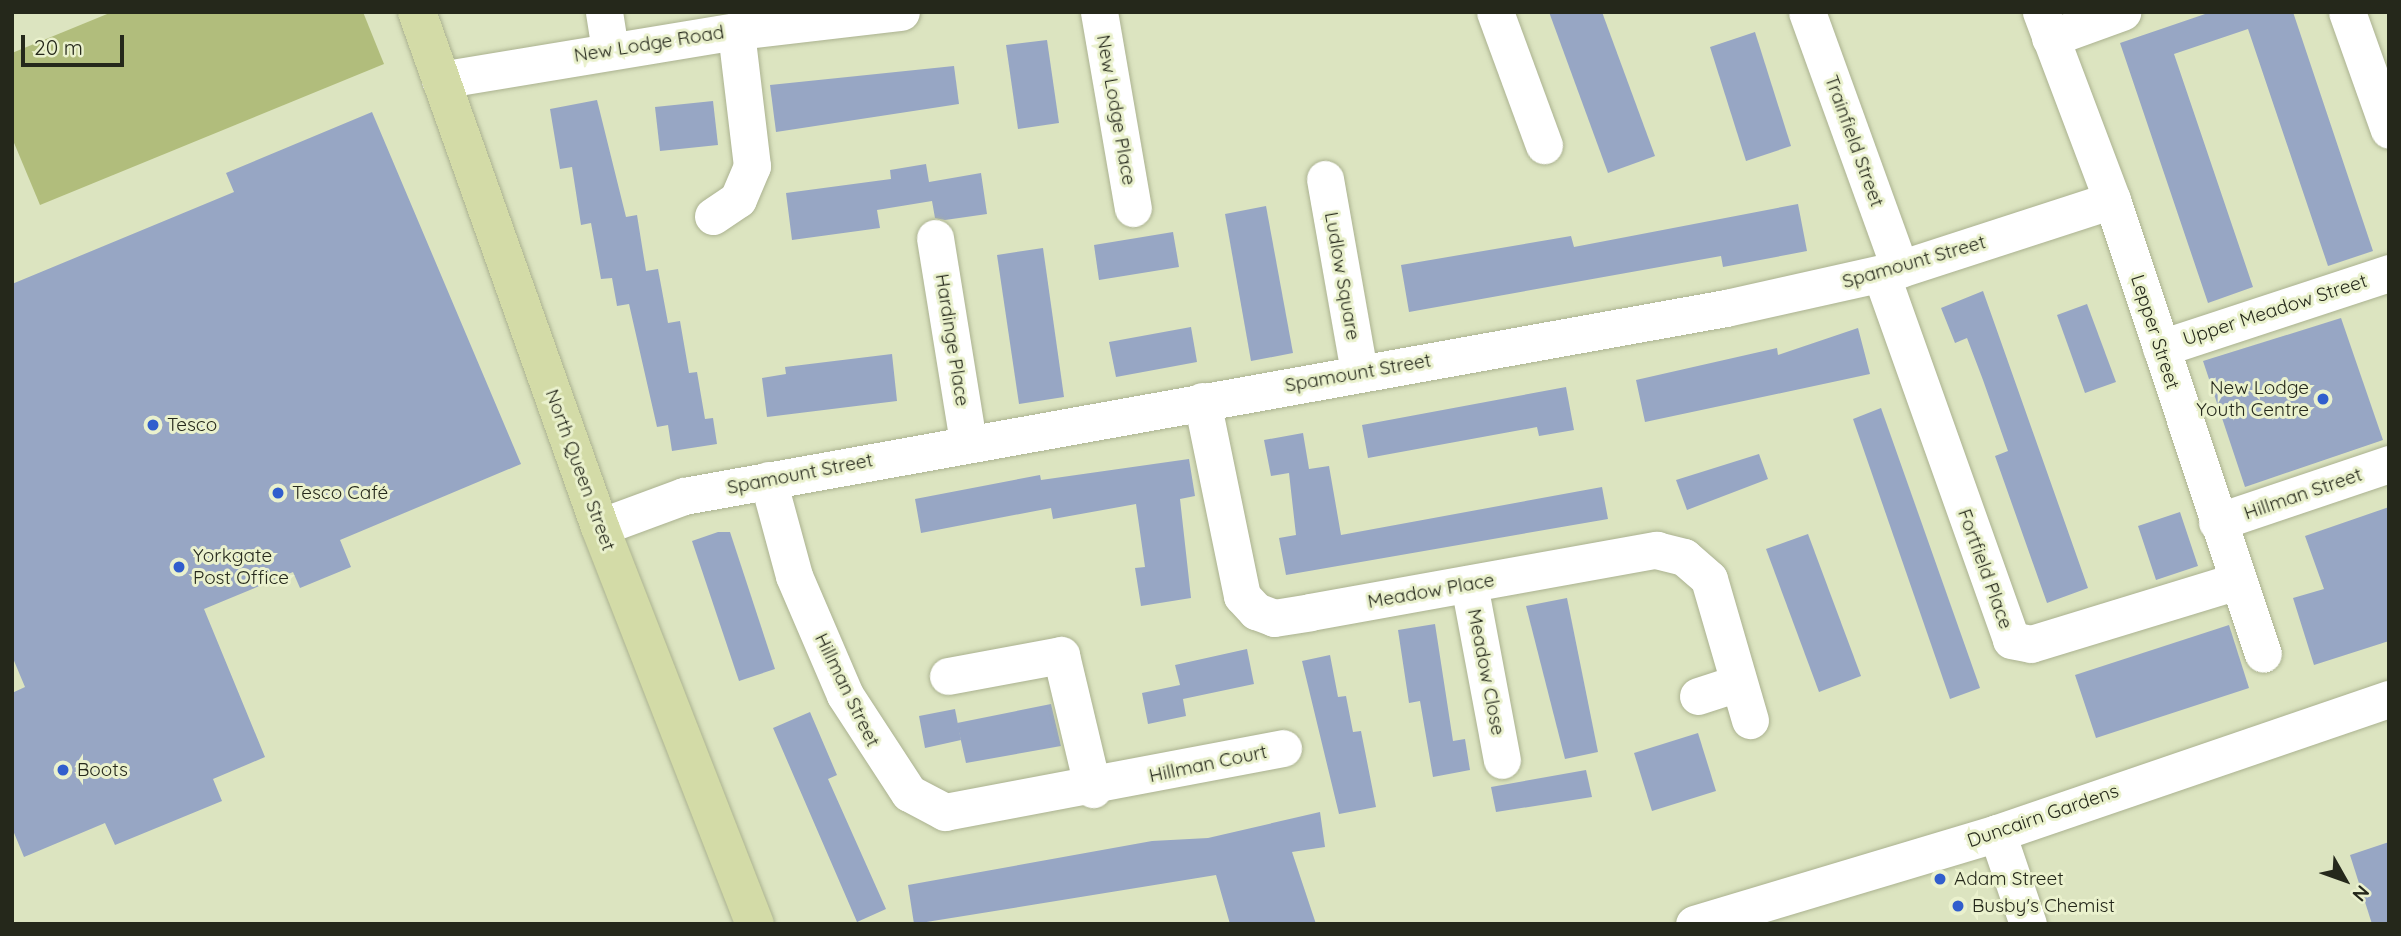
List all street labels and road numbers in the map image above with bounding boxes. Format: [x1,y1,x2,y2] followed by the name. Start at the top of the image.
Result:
[572,21,726,67] street label: New Lodge Road
[1092,33,1140,187] street label: New Lodge Place
[1820,72,1888,210] street label: Trainfield Street
[1320,210,1364,342] street label: Ludlow Square
[1840,231,1988,293] street label: Spamount Street
[2180,269,2370,351] street label: Upper Meadow Street
[930,272,974,408] street label: Hardinge Place
[2126,272,2184,392] street label: Lepper Street
[1283,349,1433,397] street label: Spamount Street
[540,386,620,554] street label: North Queen Street
[725,449,875,499] street label: Spamount Street
[2241,463,2365,525] street label: Hillman Street
[1953,506,2017,632] street label: Fortfield Place
[1366,569,1496,613] street label: Meadow Place
[1463,607,1509,737] street label: Meadow Close
[810,630,884,750] street label: Hillman Street
[1147,740,1269,788] street label: Hillman Court
[1964,779,2122,853] street label: Duncairn Gardens

